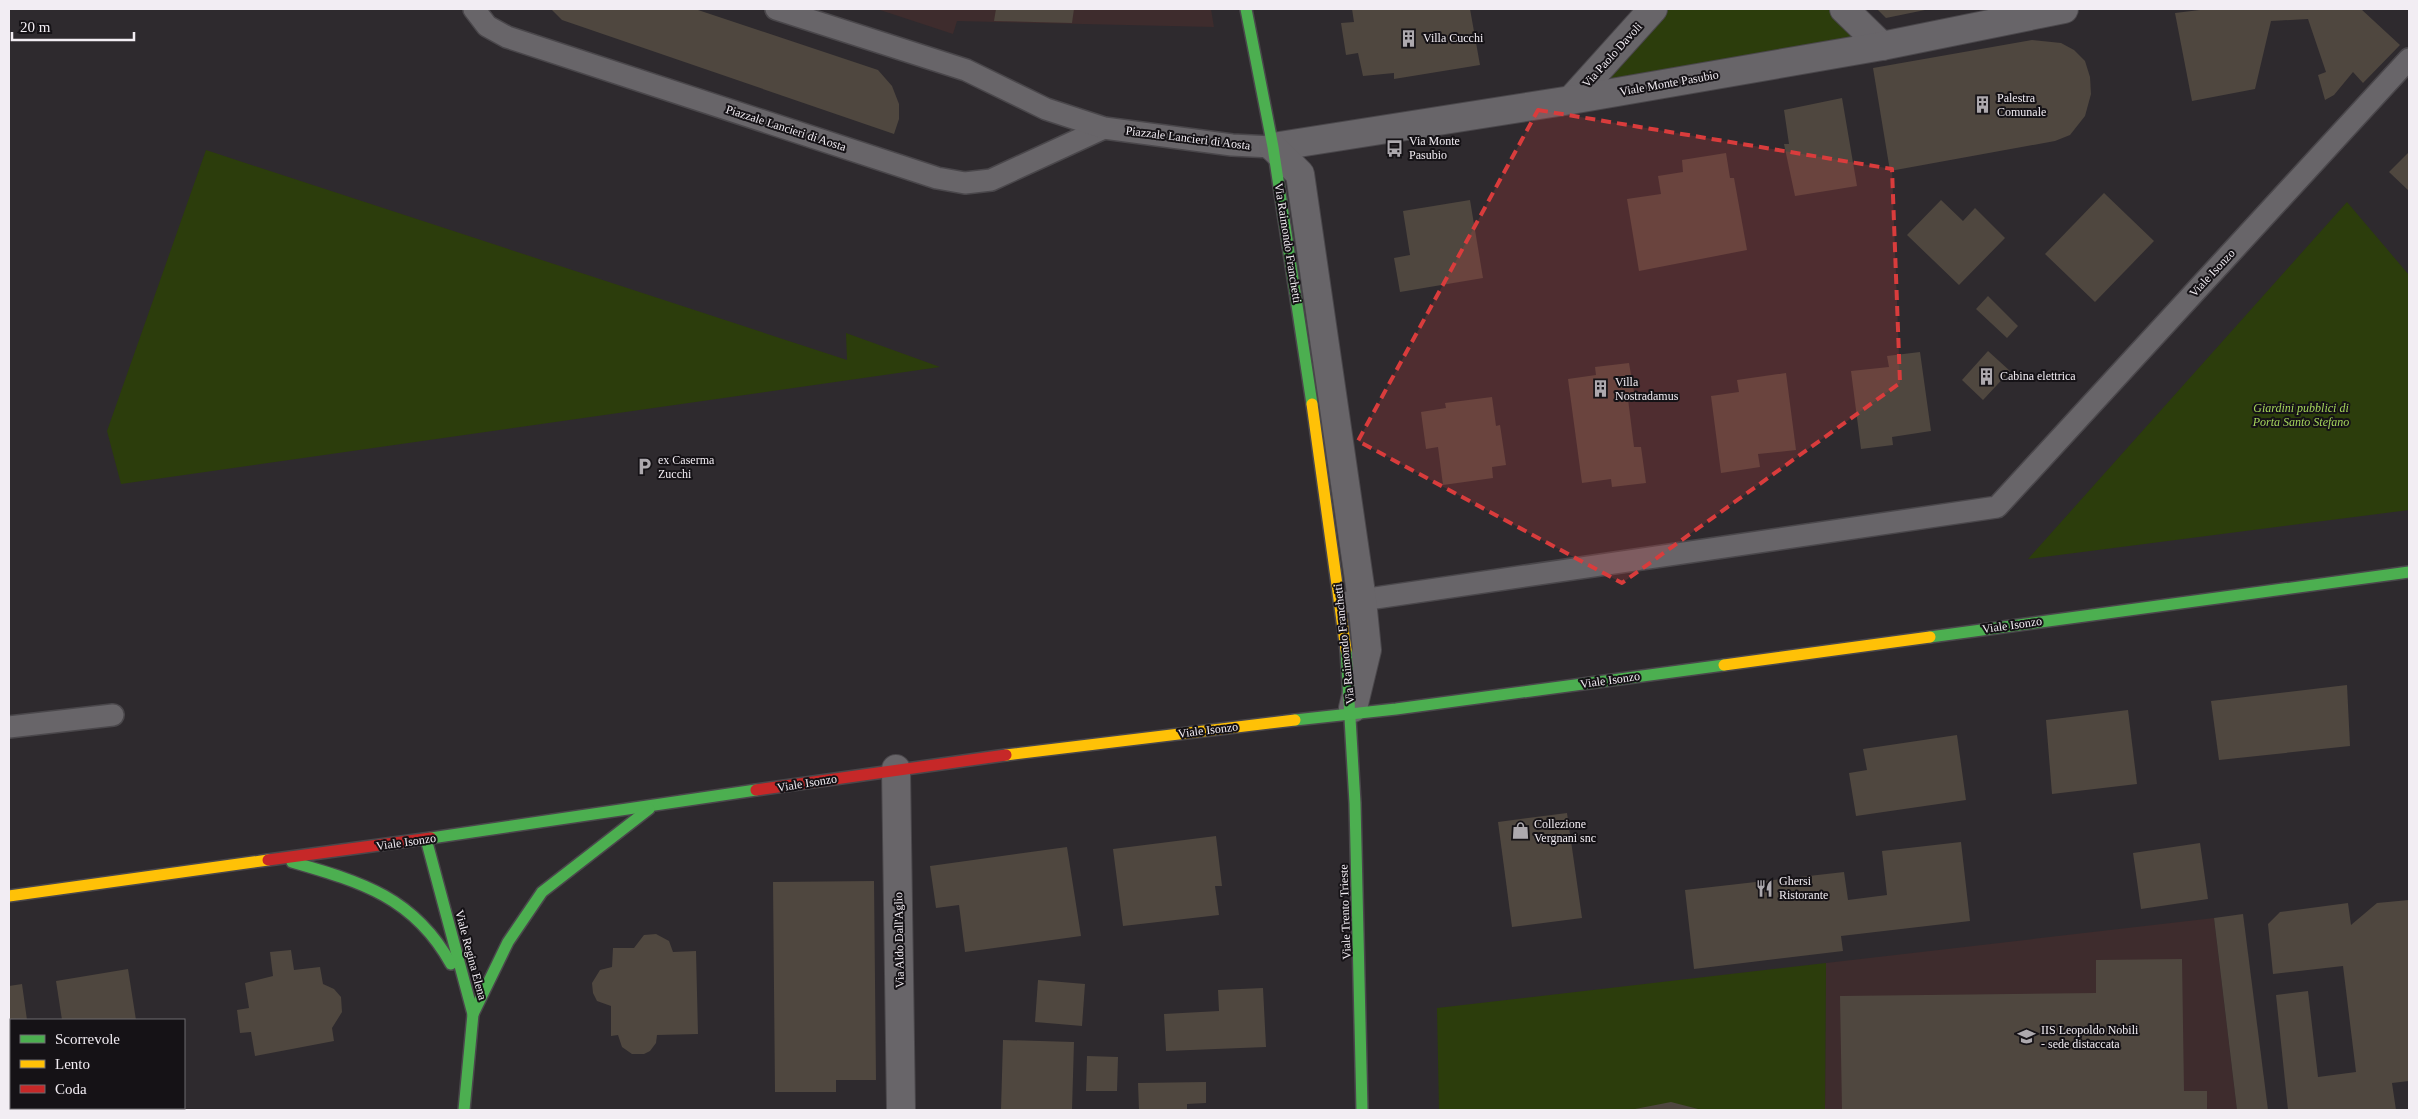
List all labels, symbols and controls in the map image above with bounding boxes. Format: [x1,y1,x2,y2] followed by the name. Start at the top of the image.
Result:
[12,10,135,42] scale bar
[20,19,51,35] text: 20 m
[1579,19,1645,90] street label: Via Paolo Davoli
[1399,28,1419,48] building icon: Villa Cucchi
[1423,31,1484,45] place label: Villa Cucchi
[1618,67,1720,99] street label: Viale Monte Pasubio
[1997,91,2046,119] place label: Palestra Comunale
[1973,95,1993,115] building icon: Palestra Comunale
[724,102,849,154] street label: Piazzale Lancieri di Aosta
[1125,123,1252,153] street label: Piazzale Lancieri di Aosta
[1409,134,1460,162] place label: Via Monte Pasubio
[1385,138,1405,158] bus stop icon: Via Monte Pasubio
[1272,182,1305,305] street label: Via Raimondo Franchetti
[2186,246,2238,300] street label: Viale Isonzo
[1976,366,1996,386] building icon: Cabina elettrica
[2000,369,2076,383] place label: Cabina elettrica
[1615,375,1679,403] place label: Villa Nostradamus
[1591,379,1611,399] building icon: Villa Nostradamus
[2252,401,2349,429] park label: Giardini pubblici di Porta Santo Stefano
[658,453,715,481] place label: ex Caserma Zucchi
[634,457,654,477] parking icon: ex Caserma Zucchi
[1331,582,1357,705] street label: Via Raimondo Franchetti
[1981,614,2043,636] street label: Viale Isonzo
[1579,669,1641,691] street label: Viale Isonzo
[1177,719,1239,741] street label: Viale Isonzo
[776,771,838,795] street label: Viale Isonzo
[1534,817,1596,845] place label: Collezione Vergnani snc
[1510,821,1530,841] shop icon: Collezione Vergnani snc
[375,831,437,853] street label: Viale Isonzo
[1336,864,1354,960] street label: Viale Trento Trieste
[1779,874,1828,902] place label: Ghersi Ristorante
[1755,878,1775,898] restaurant icon: Ghersi Ristorante
[891,892,907,988] street label: Via Aldo Dall'Aglio
[452,908,490,1002] street label: Viale Regina Elena
[10,1019,185,1109] legend
[2041,1023,2139,1051] place label: IIS Leopoldo Nobili - sede distaccata
[2017,1027,2037,1047] school or university icon: IIS Leopoldo Nobili - sede distaccata
[55,1031,120,1047] text: Scorrevole
[55,1056,90,1072] text: Lento
[55,1081,87,1097] text: Coda

